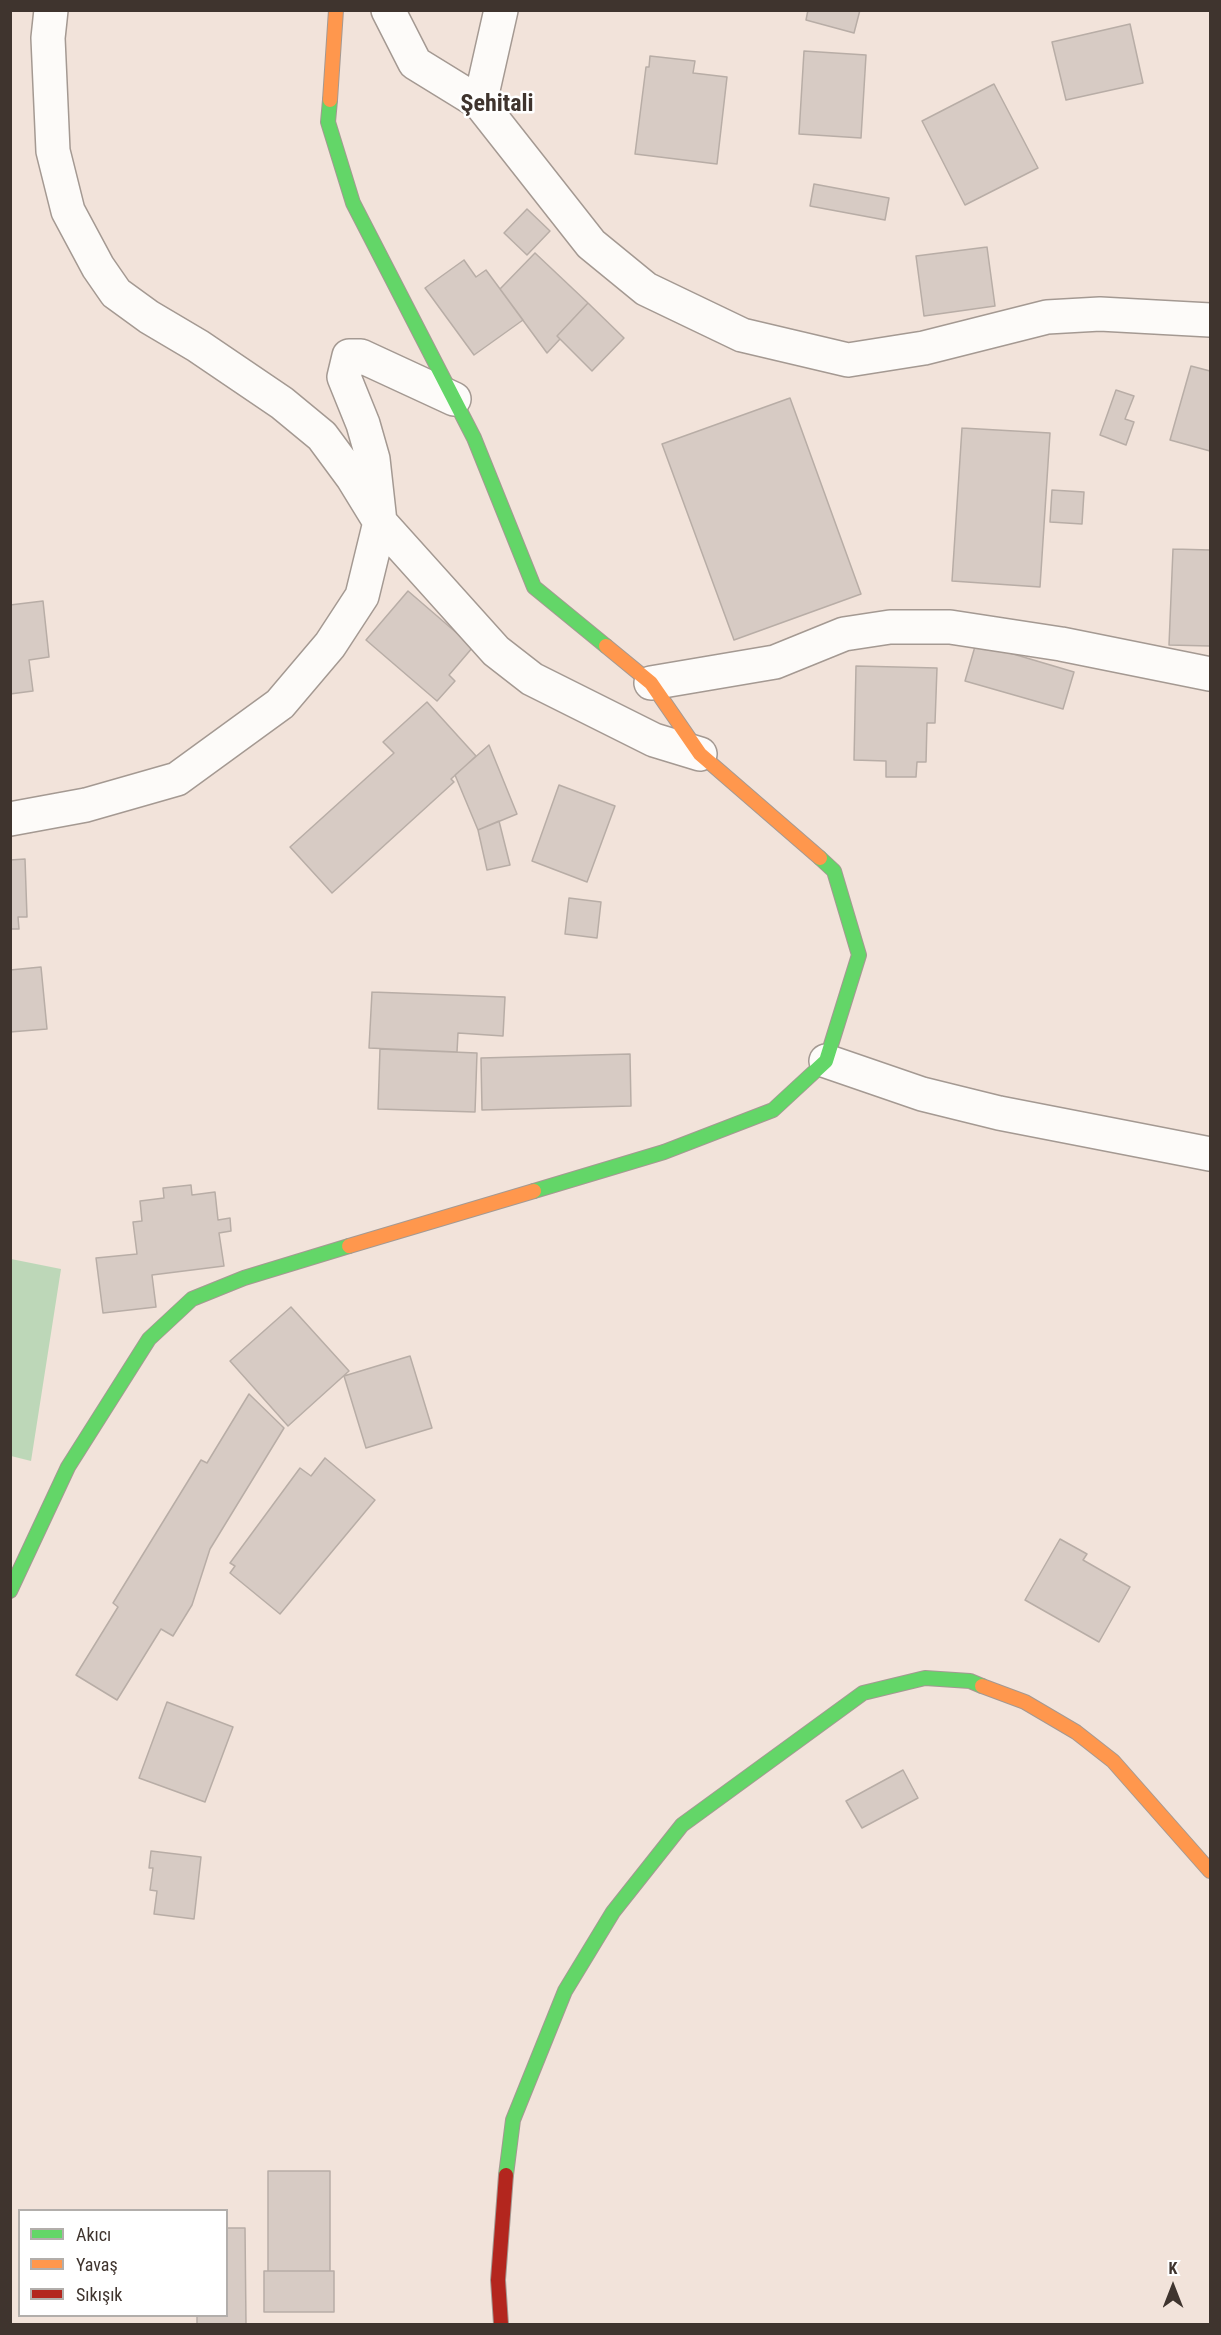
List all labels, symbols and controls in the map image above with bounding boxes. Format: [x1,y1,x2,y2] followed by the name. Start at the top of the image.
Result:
[460,91,534,119] district label: Şehitali
[18,2209,228,2317] legend
[76,2224,111,2245] text: Akıcı
[76,2254,118,2275] text: Yavaş
[1143,2257,1203,2317] north arrow
[1169,2259,1177,2278] text: K
[76,2284,122,2305] text: Sıkışık

